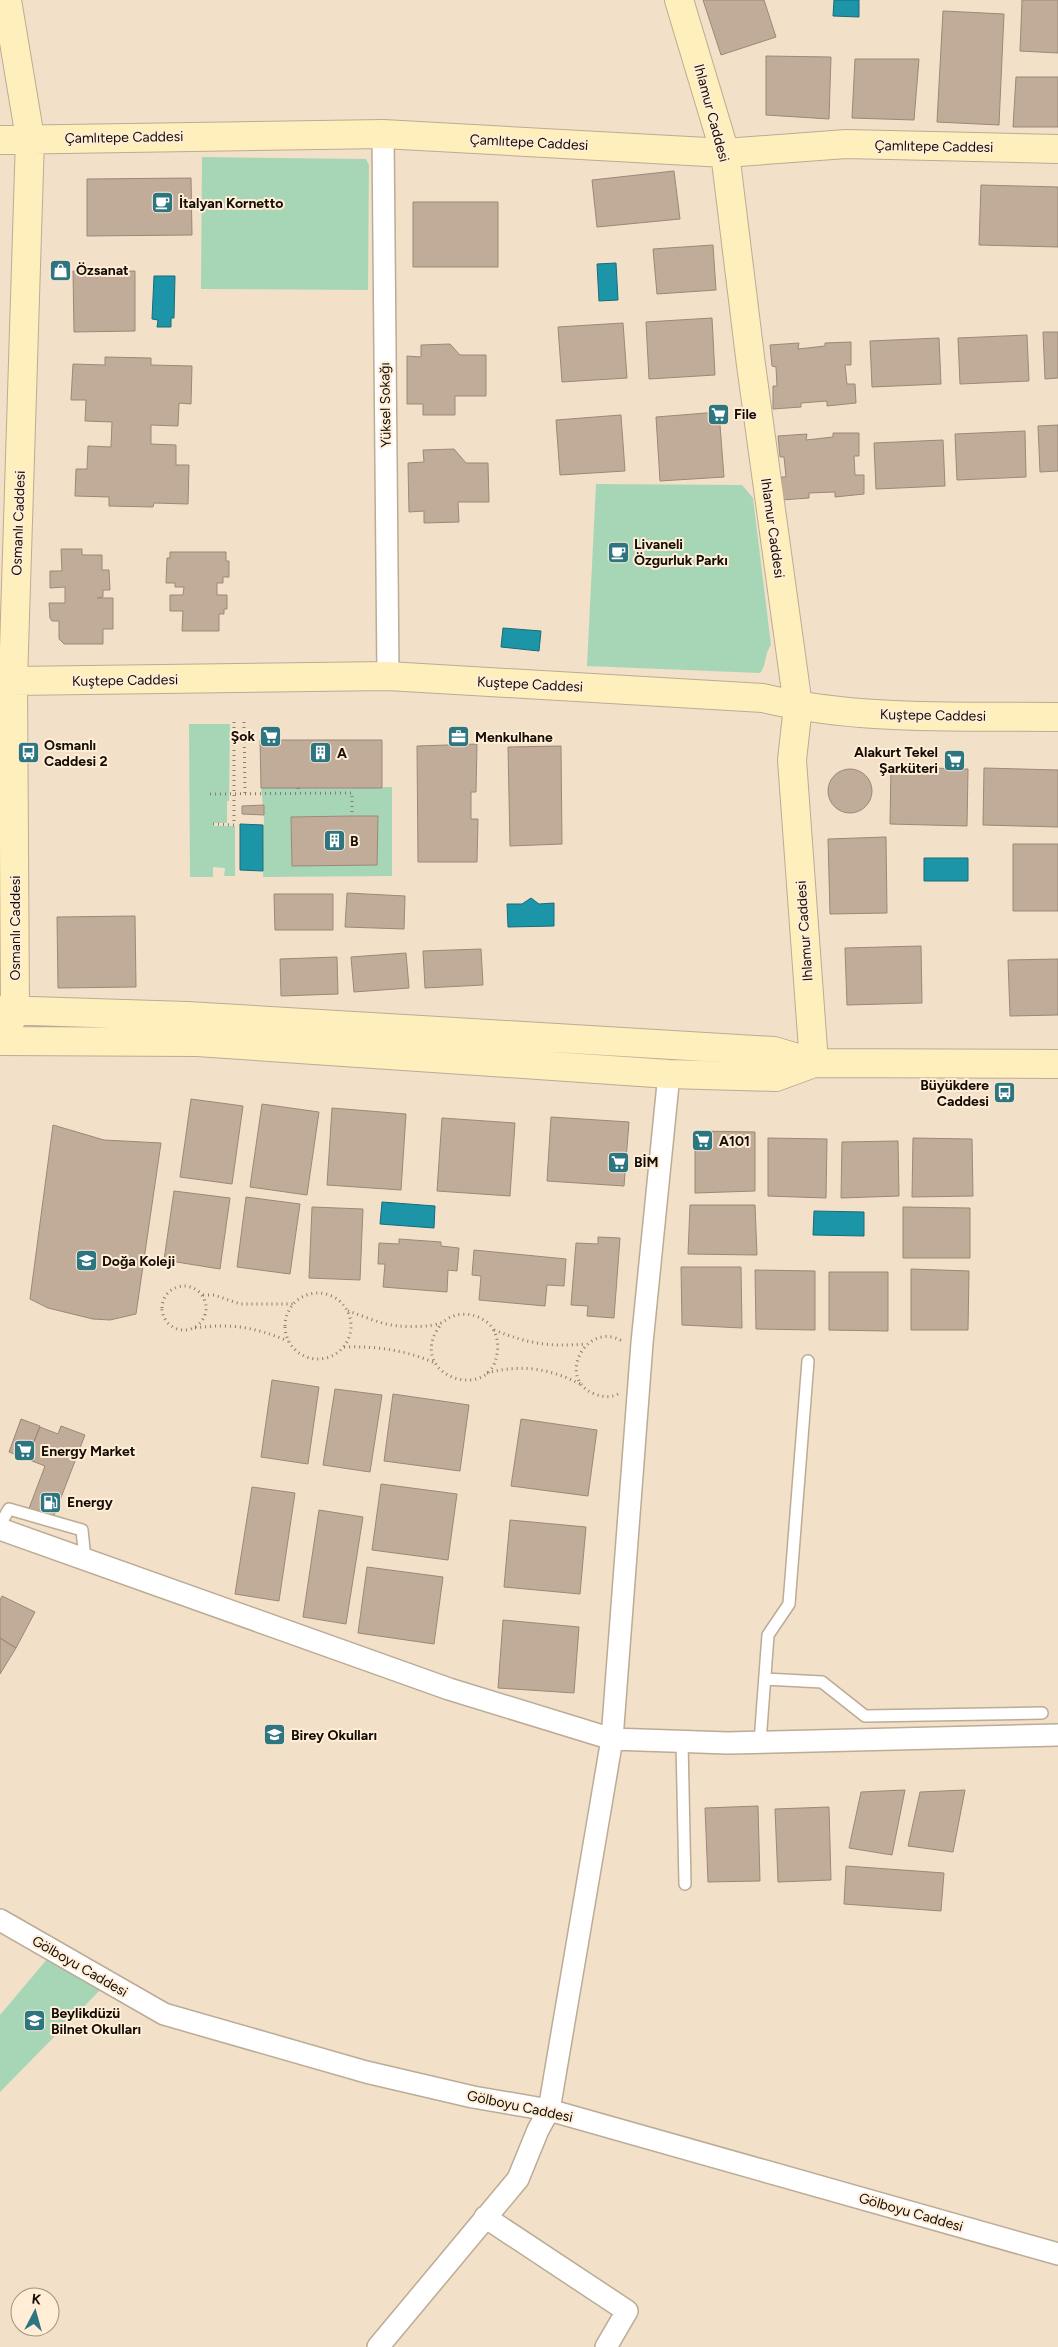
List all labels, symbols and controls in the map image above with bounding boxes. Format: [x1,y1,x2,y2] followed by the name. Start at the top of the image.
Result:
[690,62,733,164] street label: Ihlamur Caddesi
[64,128,184,147] street label: Çamlıtepe Caddesi
[469,131,589,154] street label: Çamlıtepe Caddesi
[874,137,994,156] street label: Çamlıtepe Caddesi
[151,191,175,215] cafe icon: İtalyan Kornetto
[179,195,283,212] place label: İtalyan Kornetto
[48,258,72,282] shop icon: Özsanat
[76,262,129,279] place label: Özsanat
[376,362,395,448] street label: Yüksel Sokağı
[706,402,730,426] supermarket icon: File
[734,406,757,423] place label: File
[8,470,29,576] street label: Osmanlı Caddesi
[757,477,788,579] street label: Ihlamur Caddesi
[634,536,728,569] place label: Livaneli Özgurluk Parkı
[606,540,630,564] cafe icon: Livaneli Özgurluk Parkı
[72,671,178,690] street label: Kuştepe Caddesi
[476,673,583,696] street label: Kuştepe Caddesi
[880,706,986,725] street label: Kuştepe Caddesi
[259,724,283,748] supermarket icon: Şok
[447,725,471,749] office icon: Menkulhane
[231,728,255,745] place label: Şok
[475,729,553,746] place label: Menkulhane
[44,737,108,770] place label: Osmanlı Caddesi 2
[16,741,40,765] bus stop icon: Osmanlı Caddesi 2
[309,741,333,765] building icon: A
[854,744,938,777] place label: Alakurt Tekel Şarküteri
[337,745,347,762] place label: A
[942,748,966,772] supermarket icon: Alakurt Tekel Şarküteri
[322,829,346,853] building icon: B
[350,833,359,850] place label: B
[7,875,24,981] street label: Osmanlı Caddesi
[793,880,816,982] street label: Ihlamur Caddesi
[920,1077,989,1110] place label: Büyükdere Caddesi
[993,1081,1017,1105] bus stop icon: Büyükdere Caddesi
[691,1129,715,1153] supermarket icon: A101
[719,1133,750,1150] place label: A101
[606,1150,630,1174] supermarket icon: BİM
[634,1154,659,1171] place label: BİM
[74,1249,98,1273] school or university icon: Doğa Koleji
[102,1253,175,1270] place label: Doğa Koleji
[13,1439,37,1463] supermarket icon: Energy Market
[41,1443,136,1460] place label: Energy Market
[39,1490,63,1514] fuel station icon: Energy
[67,1494,114,1511] place label: Energy
[263,1723,287,1747] school or university icon: Birey Okulları
[291,1727,377,1744] place label: Birey Okulları
[29,1932,131,2001] street label: Gölboyu Caddesi
[51,2005,141,2038] place label: Beylikdüzü Bilnet Okulları
[23,2009,47,2033] school or university icon: Beylikdüzü Bilnet Okulları
[465,2087,574,2126] street label: Gölboyu Caddesi
[857,2189,965,2235] street label: Gölboyu Caddesi
[10,2287,60,2337] north arrow
[31,2291,43,2309] text: K

